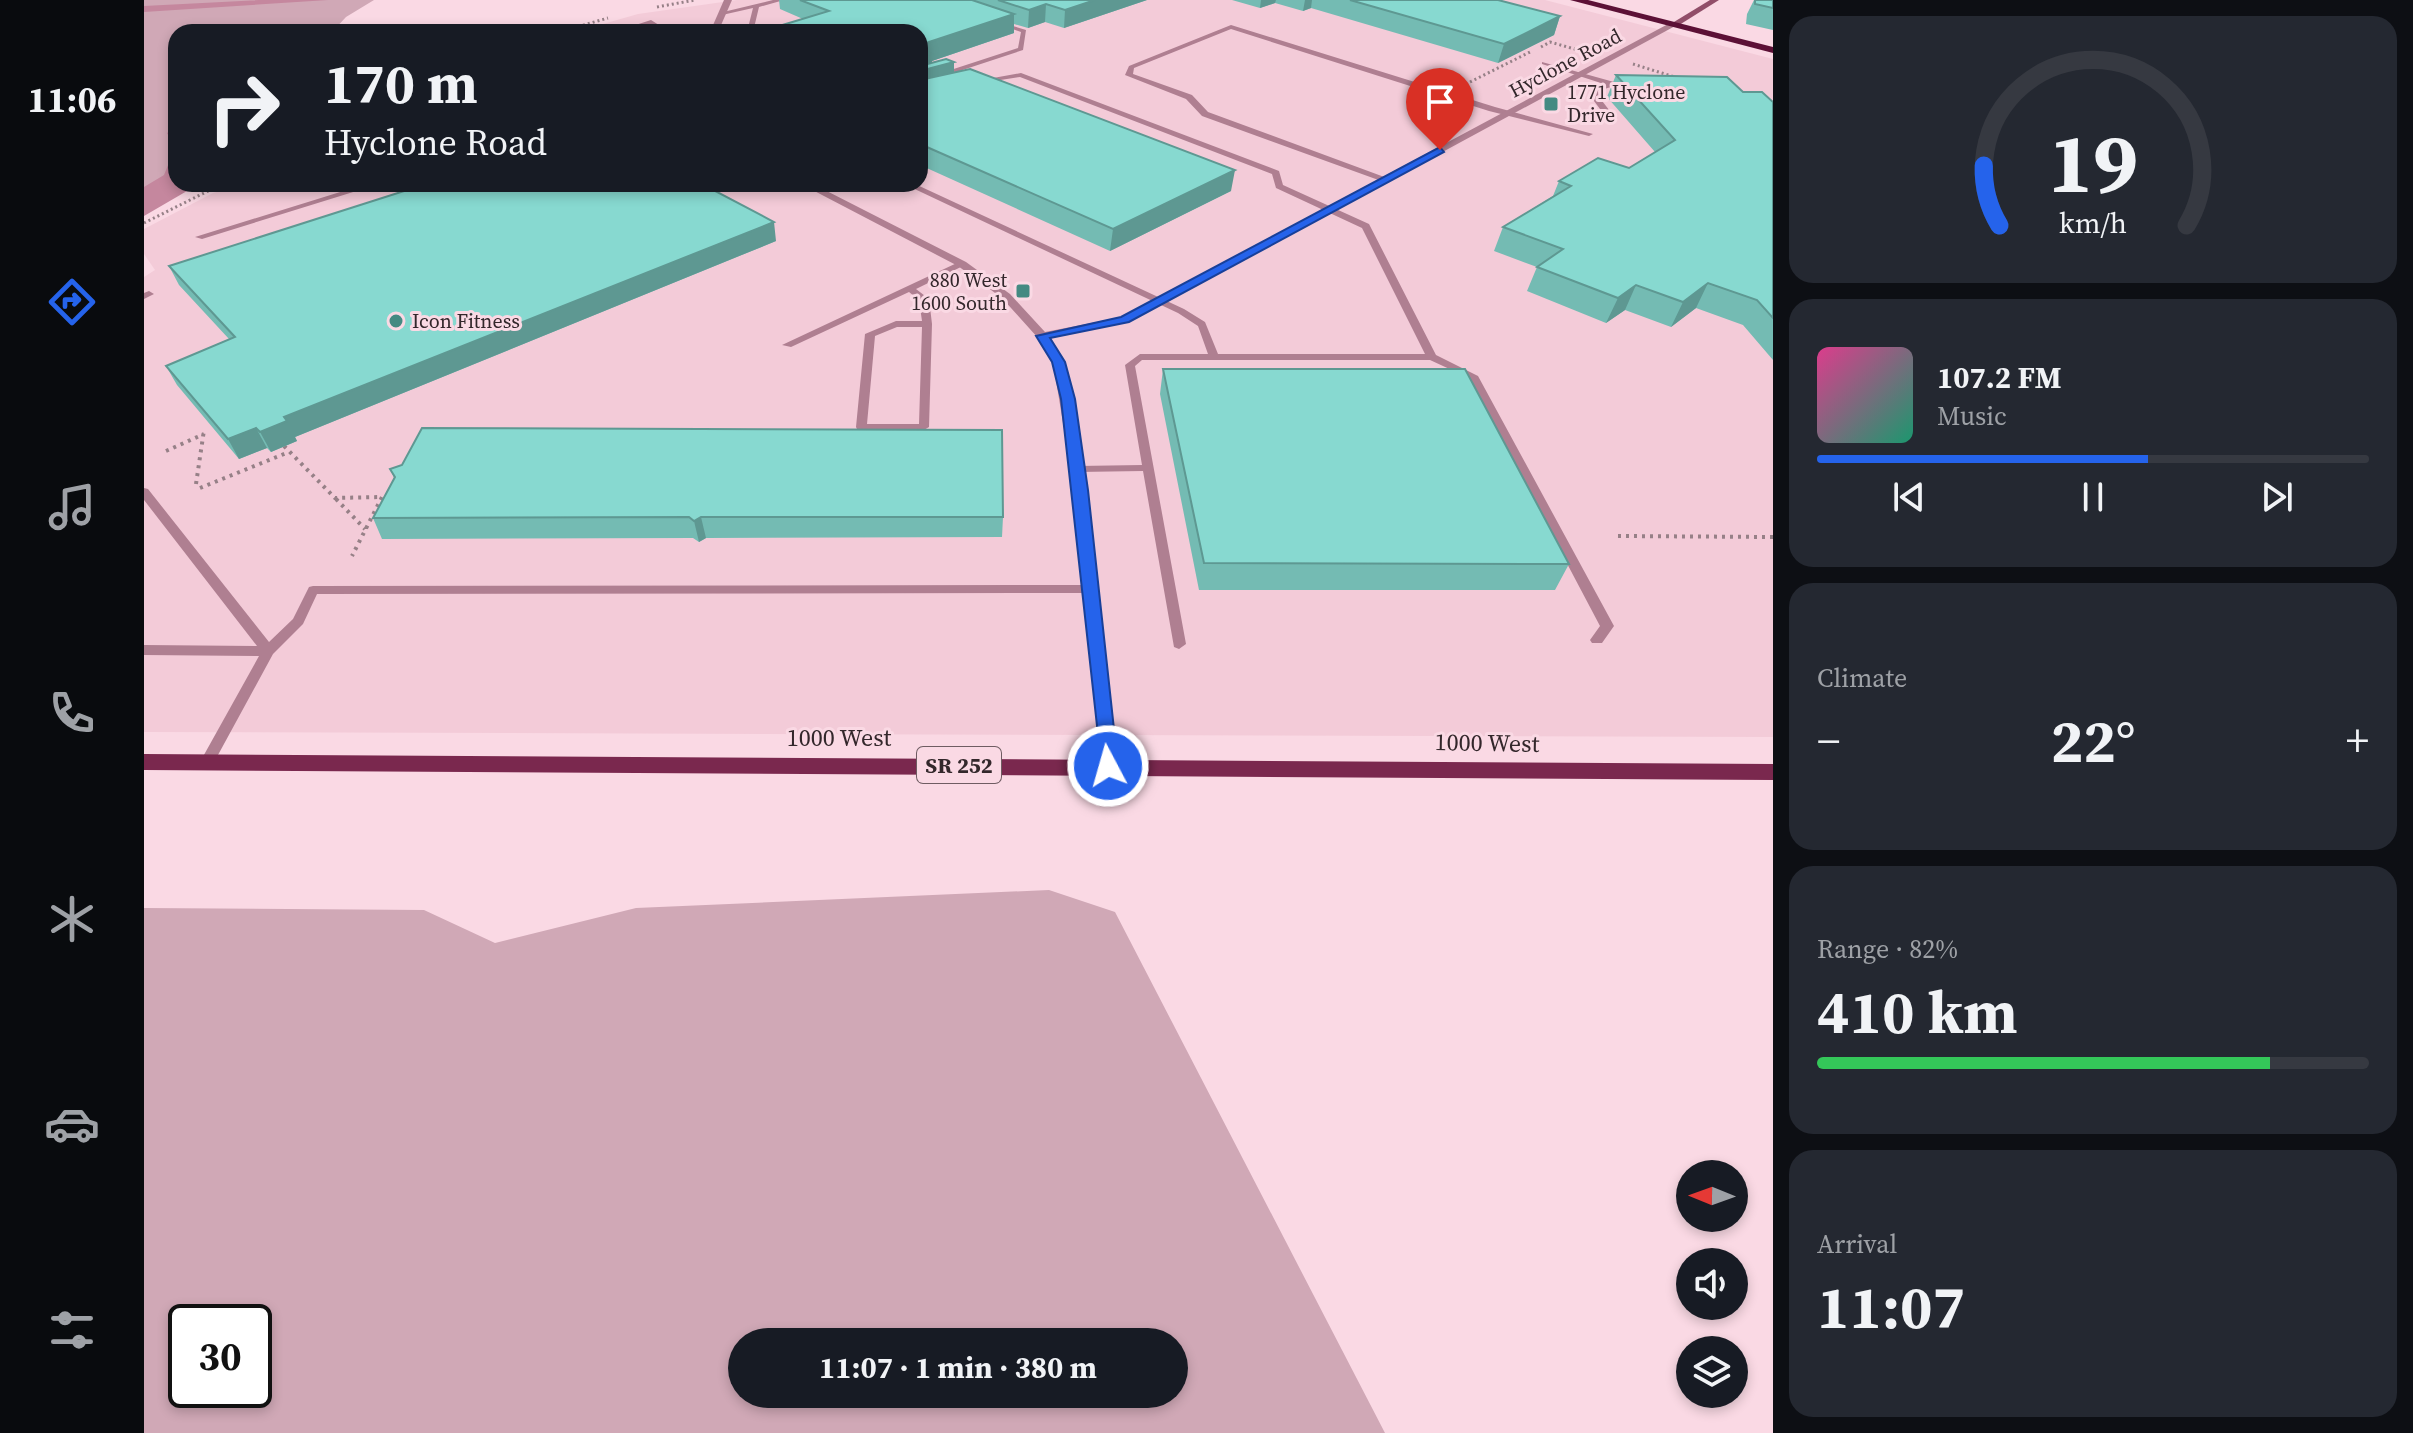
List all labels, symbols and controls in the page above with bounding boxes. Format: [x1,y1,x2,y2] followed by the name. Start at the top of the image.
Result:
[1504,21,1627,104] street label: Hyclone Road
[324,45,478,122] text: 170 m
[192,56,296,160] icon: right
[1406,68,1474,150] pin
[28,75,116,124] text: 11:06
[1567,78,1685,129] place label: 1771 Hyclone Drive
[1418,80,1462,124] icon: arrive
[1542,95,1560,113] marker: 1771 Hyclone Drive
[2048,105,2138,219] text: 19
[324,118,547,167] text: Hyclone Road
[2059,203,2127,243] text: km/h
[911,266,1007,317] place label: 880 West 1600 South
[44,274,100,330] icon: directions
[1014,282,1032,300] marker: 880 West 1600 South
[412,307,520,335] place label: Icon Fitness
[387,312,405,330] marker: Icon Fitness
[1937,357,2062,398] text: 107.2 FM
[1937,398,2007,434] text: Music
[1887,475,1931,519] icon: previous
[2071,475,2115,519] icon: pause
[2255,475,2299,519] icon: next
[44,479,100,535] icon: music
[1817,660,1907,696] text: Climate
[44,685,100,741] icon: phone
[2051,700,2135,782] text: 22°
[1817,710,1840,771] text: −
[2346,710,2369,771] text: +
[787,721,892,754] street label: 1000 West
[1066,724,1150,808] position arrow
[1434,725,1540,760] street label: 1000 West
[917,747,1001,783] road number: SR 252
[44,891,100,947] icon: climate
[1817,931,1958,967] text: Range · 82%
[1817,971,2018,1053] text: 410 km
[44,1096,100,1152] icon: car
[1676,1160,1748,1232] north arrow
[1676,1160,1748,1408] map controls
[1817,1226,1897,1262] text: Arrival
[1676,1248,1748,1320] button: sound
[1817,1266,1965,1348] text: 11:07
[44,1302,100,1358] icon: filters
[168,1304,272,1408] speed limit sign: 30
[1676,1336,1748,1408] button: layers
[819,1347,1097,1388] text: 11:07 · 1 min · 380 m

